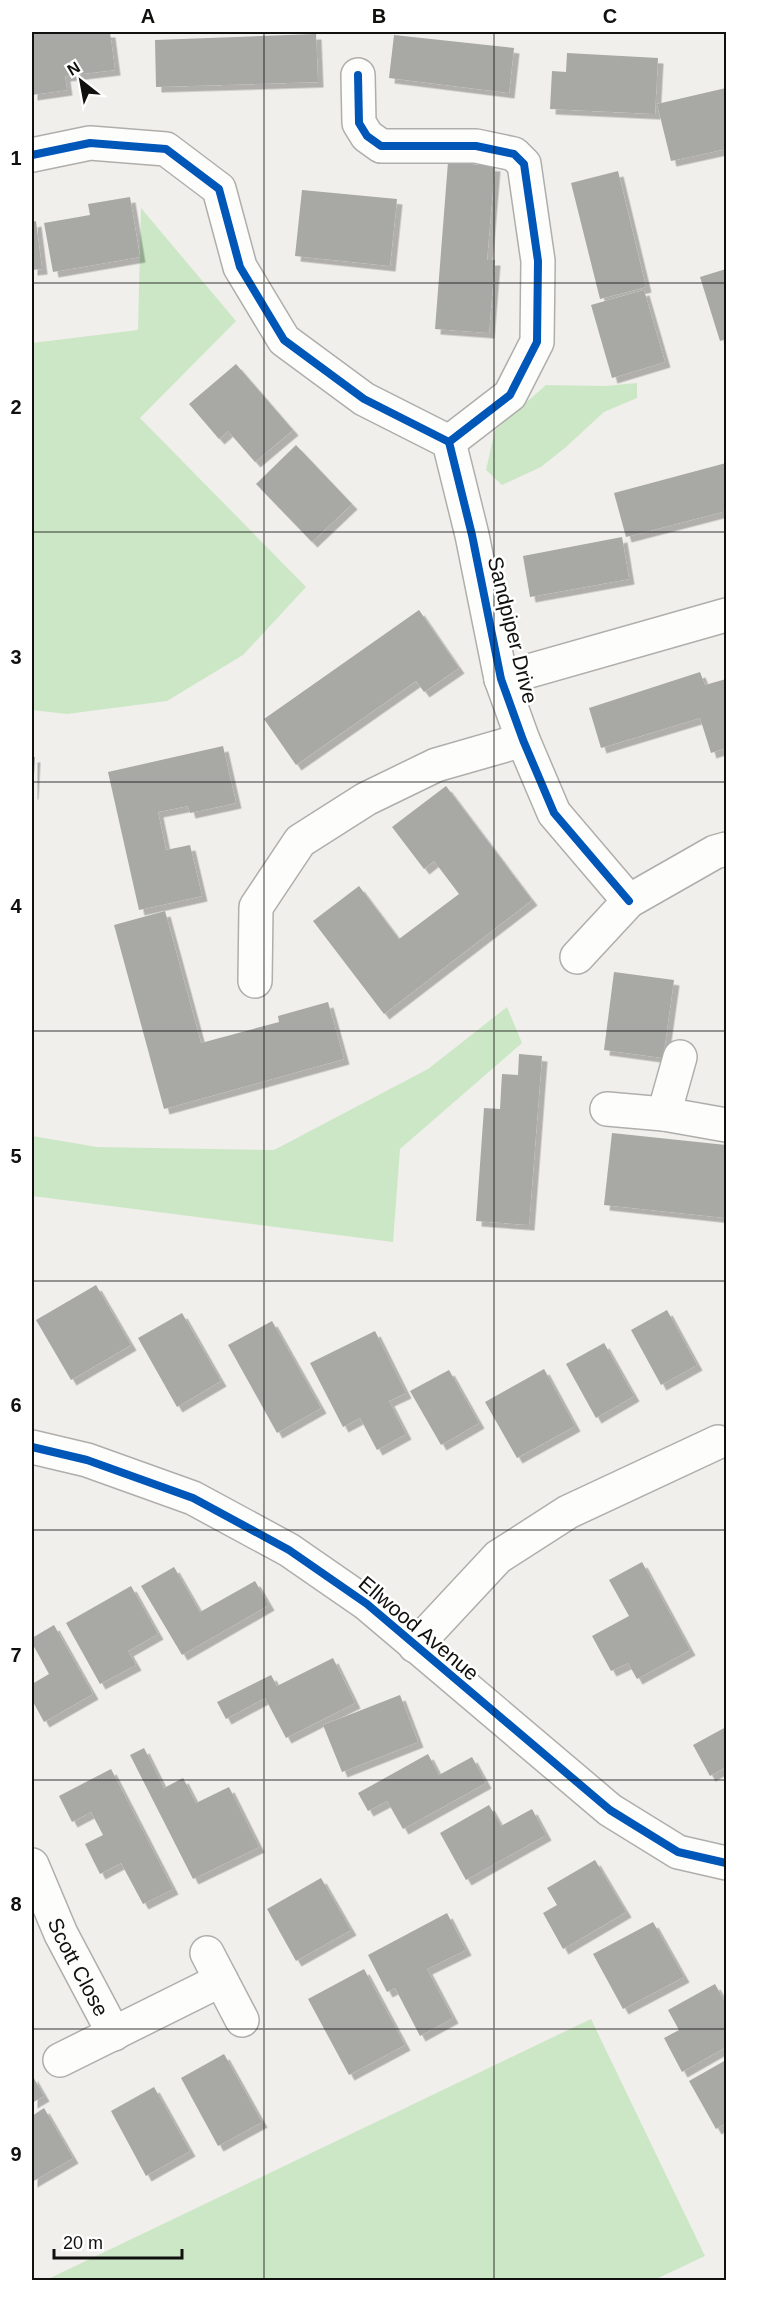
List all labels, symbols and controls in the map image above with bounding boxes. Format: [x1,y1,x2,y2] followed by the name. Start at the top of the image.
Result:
[141,5,155,27] text: A
[372,5,386,27] text: B
[603,5,617,27] text: C
[51,51,111,111] north arrow
[64,58,83,79] text: N
[10,147,22,169] text: 1
[10,396,22,418] text: 2
[484,554,542,706] street label: Sandpiper Drive
[10,646,22,668] text: 3
[10,895,22,917] text: 4
[10,1145,22,1167] text: 5
[10,1394,22,1416] text: 6
[355,1571,483,1685] street label: Ellwood Avenue
[10,1644,22,1666] text: 7
[10,1893,22,1915] text: 8
[44,1914,114,2020] street label: Scott Close
[10,2143,22,2165] text: 9
[54,2222,182,2260] scale bar
[63,2233,103,2253] text: 20 m

